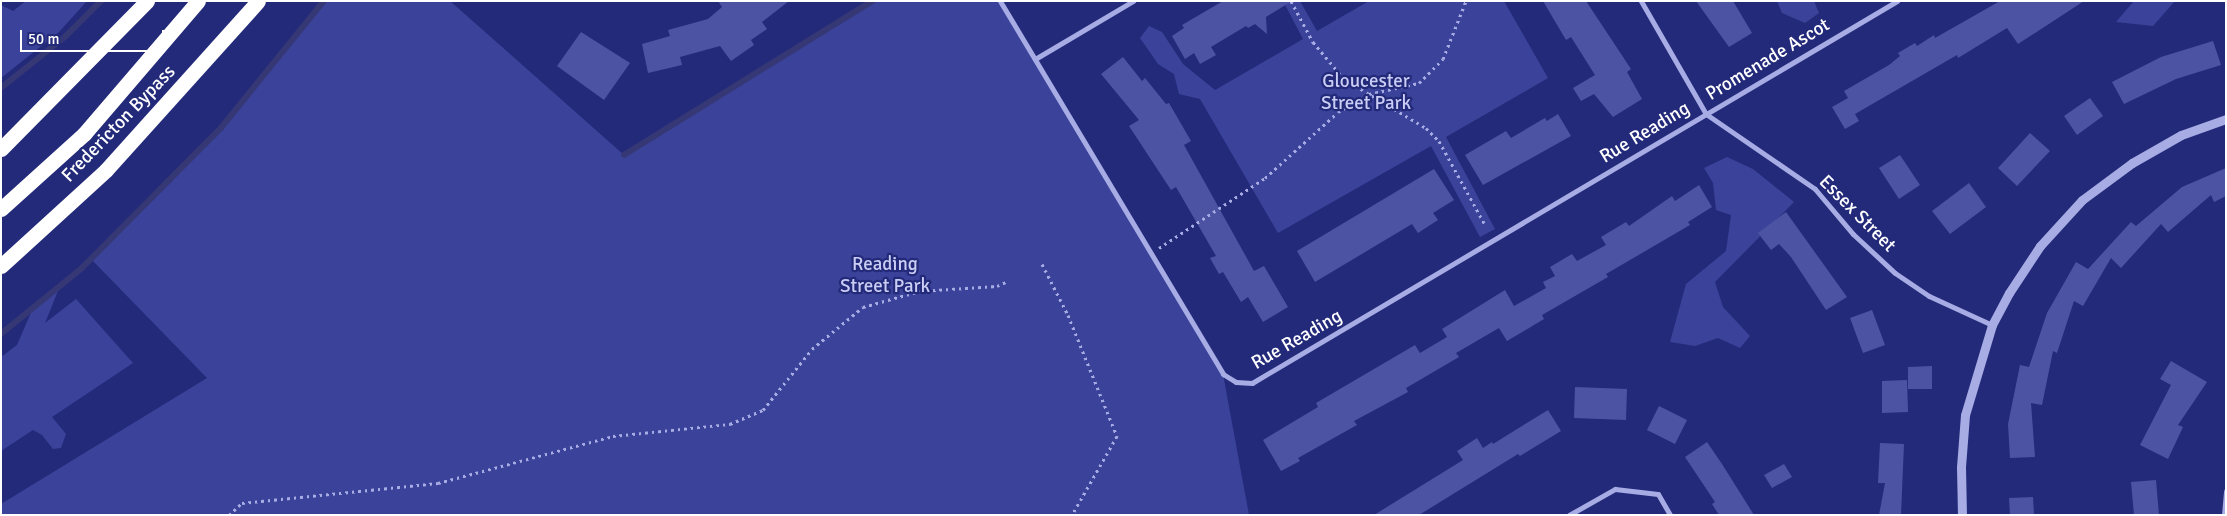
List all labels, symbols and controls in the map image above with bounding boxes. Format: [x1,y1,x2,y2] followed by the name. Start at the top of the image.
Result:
[1702,14,1834,106] street label: Promenade Ascot
[22,20,166,52] scale bar
[28,30,59,48] text: 50 m
[57,61,181,187] street label: Fredericton Bypass
[1321,71,1411,115] park label: Gloucester Street Park
[1596,97,1694,169] street label: Rue Reading
[1814,171,1900,257] street label: Essex Street
[840,254,930,298] park label: Reading Street Park
[1248,305,1346,375] street label: Rue Reading

